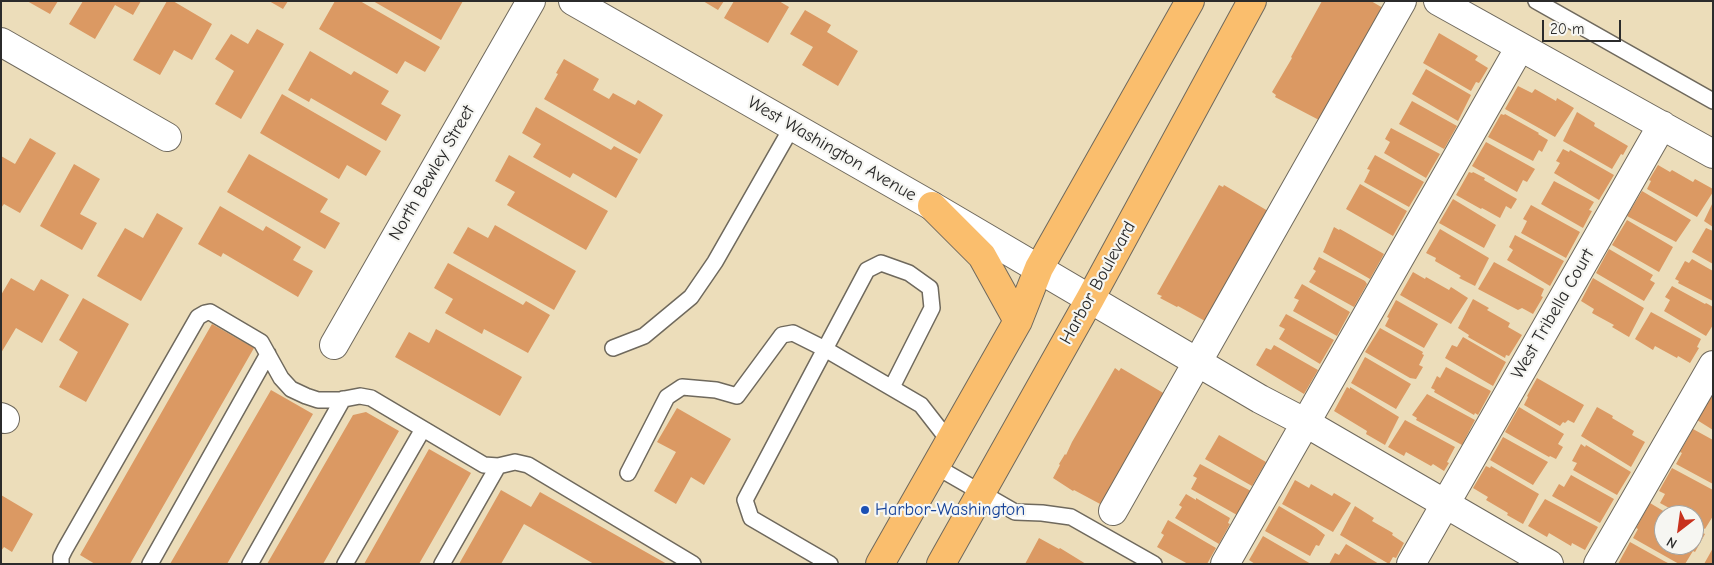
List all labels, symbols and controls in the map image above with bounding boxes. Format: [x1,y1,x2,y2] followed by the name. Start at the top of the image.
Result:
[1544,10,1623,42] scale bar
[1550,20,1584,38] text: 20 m
[744,92,920,206] street label: West Washington Avenue
[385,102,479,244] street label: North Bewley Street
[1055,218,1141,348] street label: Harbor Boulevard
[1507,245,1599,383] street label: West Tribella Court
[875,499,1025,521] place label: Harbor-Washington
[859,504,871,516] marker: Harbor-Washington
[1654,505,1704,555] north arrow
[1664,533,1680,552] text: N

